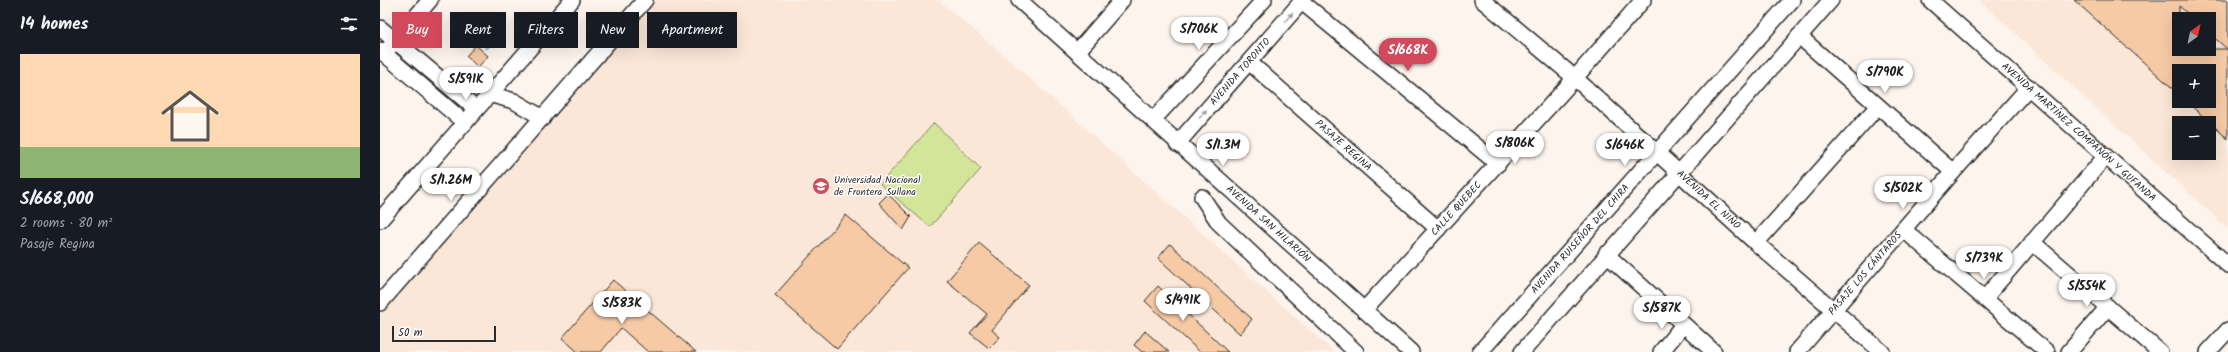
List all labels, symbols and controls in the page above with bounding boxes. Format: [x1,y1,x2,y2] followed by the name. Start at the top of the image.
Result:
[20,11,88,38] text: 14 homes
[1284,11,1293,22] one-way arrow
[392,12,442,48] chip: Buy
[450,12,506,48] chip: Rent
[514,12,578,48] chip: Filters
[586,12,639,48] chip: New
[647,12,737,48] chip: Apartment
[2172,12,2216,56] north arrow
[2172,12,2216,160] map controls
[338,13,360,35] icon: filters
[1166,17,1232,51] pin: S/706K
[1180,19,1218,40] text: S/706K
[1206,34,1274,109] street label: AVENIDA TORONTO
[1375,38,1441,72] pin: S/668K
[1388,40,1428,61] text: S/668K
[1998,59,2160,206] street label: AVENIDA MARTÍNEZ COMPAÑÓN Y GUFANDA
[1852,60,1918,94] pin: S/790K
[1866,62,1904,83] text: S/790K
[2172,64,2216,108] button: +
[433,67,499,101] pin: S/591K
[448,69,484,90] text: S/591K
[154,80,226,152] icon: home
[1198,109,1207,120] one-way arrow
[1311,116,1375,175] street label: PASAJE REGINA
[2172,116,2216,160] button: −
[1482,131,1548,165] pin: S/806K
[1190,133,1256,167] pin: S/1.3M
[1495,133,1535,154] text: S/806K
[1592,133,1658,167] pin: S/646K
[1206,135,1240,156] text: S/1.3M
[1605,135,1645,156] text: S/646K
[1673,166,1744,233] street label: AVENIDA EL NIÑO
[414,168,488,202] pin: S/1.26M
[430,170,472,191] text: S/1.26M
[834,172,921,200] place label: Universidad Nacional de Frontera Sullana
[811,176,831,196] school or university icon: Universidad Nacional de Frontera Sullana
[1870,176,1936,210] pin: S/502K
[1427,178,1485,240] street label: CALLE QUEBEC
[1883,178,1923,199] text: S/502K
[1527,180,1633,298] street label: AVENIDA RUISEÑOR DEL CHIRA
[1222,181,1314,266] street label: AVENIDA SAN HILARIÓN
[20,186,93,213] text: S/668,000
[20,213,112,234] text: 2 rooms · 80 m²
[1824,228,1906,319] street label: PASAJE LOS CÁNTAROS
[20,234,95,255] text: Pasaje Regina
[1951,246,2017,280] pin: S/739K
[1965,248,2003,269] text: S/739K
[2054,274,2120,308] pin: S/554K
[2068,276,2106,297] text: S/554K
[1150,288,1216,322] pin: S/491K
[1165,290,1201,311] text: S/491K
[589,291,655,325] pin: S/583K
[602,293,642,314] text: S/583K
[1629,296,1695,330] pin: S/587K
[1642,298,1682,319] text: S/587K
[392,324,496,343] scale bar
[398,324,423,342] text: 50 m

